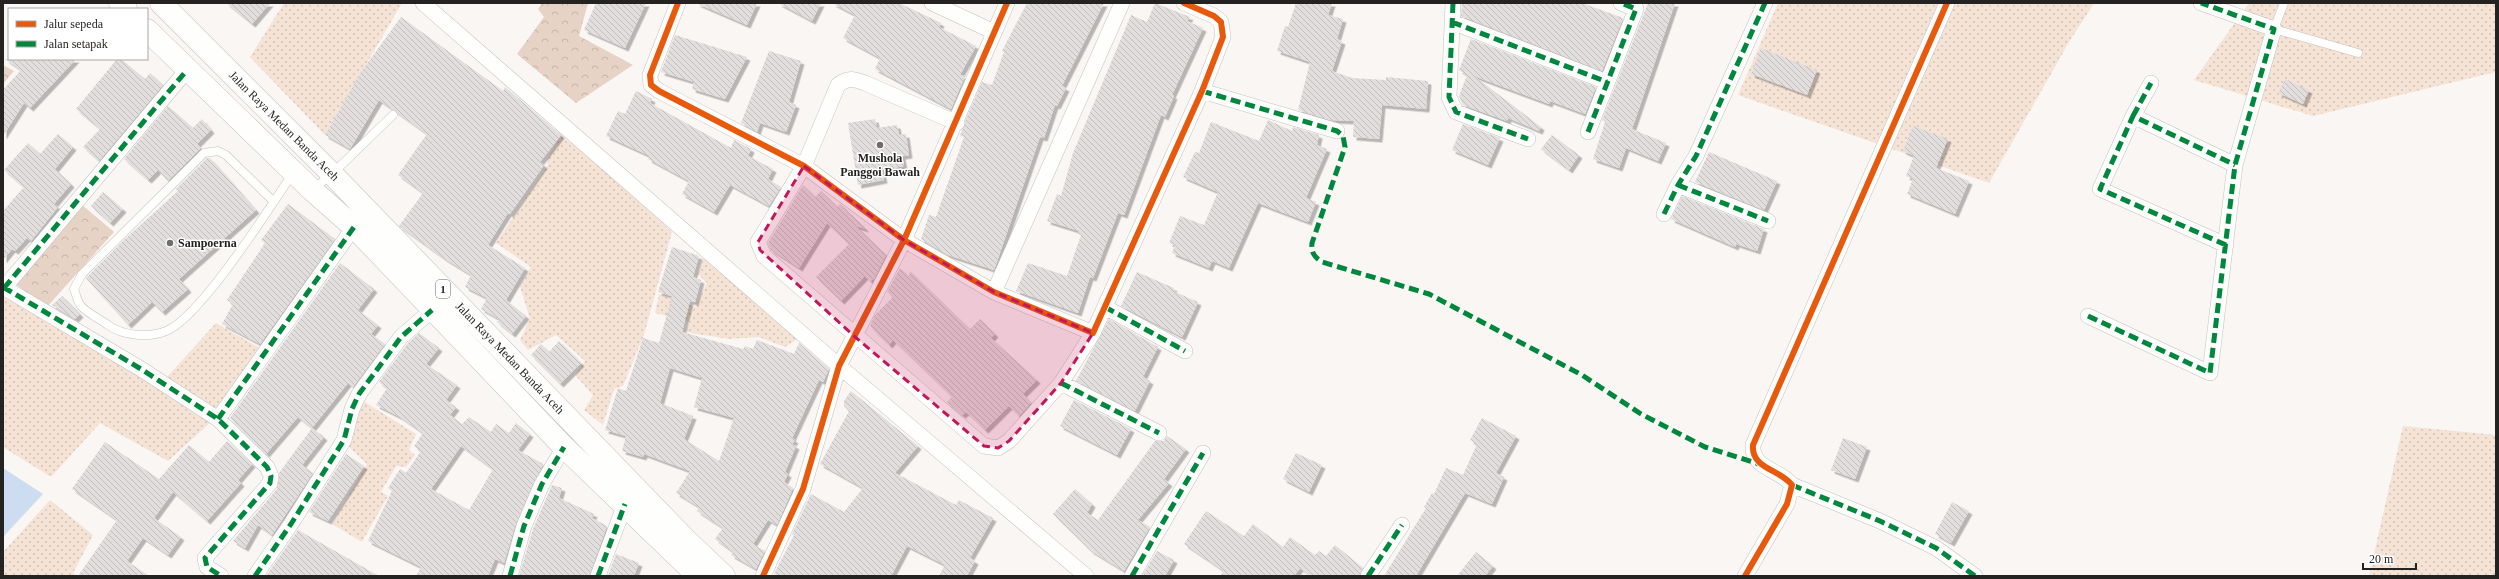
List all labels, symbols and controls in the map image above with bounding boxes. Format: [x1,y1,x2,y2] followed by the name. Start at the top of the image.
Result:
[8,8,148,60] legend
[44,17,104,31] text: Jalur sepeda
[44,37,108,51] text: Jalan setapak
[226,68,342,184] street label: Jalan Raya Medan Banda Aceh
[875,140,885,150] marker: Mushola Panggoi Bawah
[840,151,920,179] place label: Mushola Panggoi Bawah
[178,236,237,250] place label: Sampoerna
[165,238,175,248] marker: Sampoerna
[436,280,450,298] road number: 1
[453,299,567,417] street label: Jalan Raya Medan Banda Aceh
[2363,545,2416,571] scale bar
[2369,552,2394,566] text: 20 m

